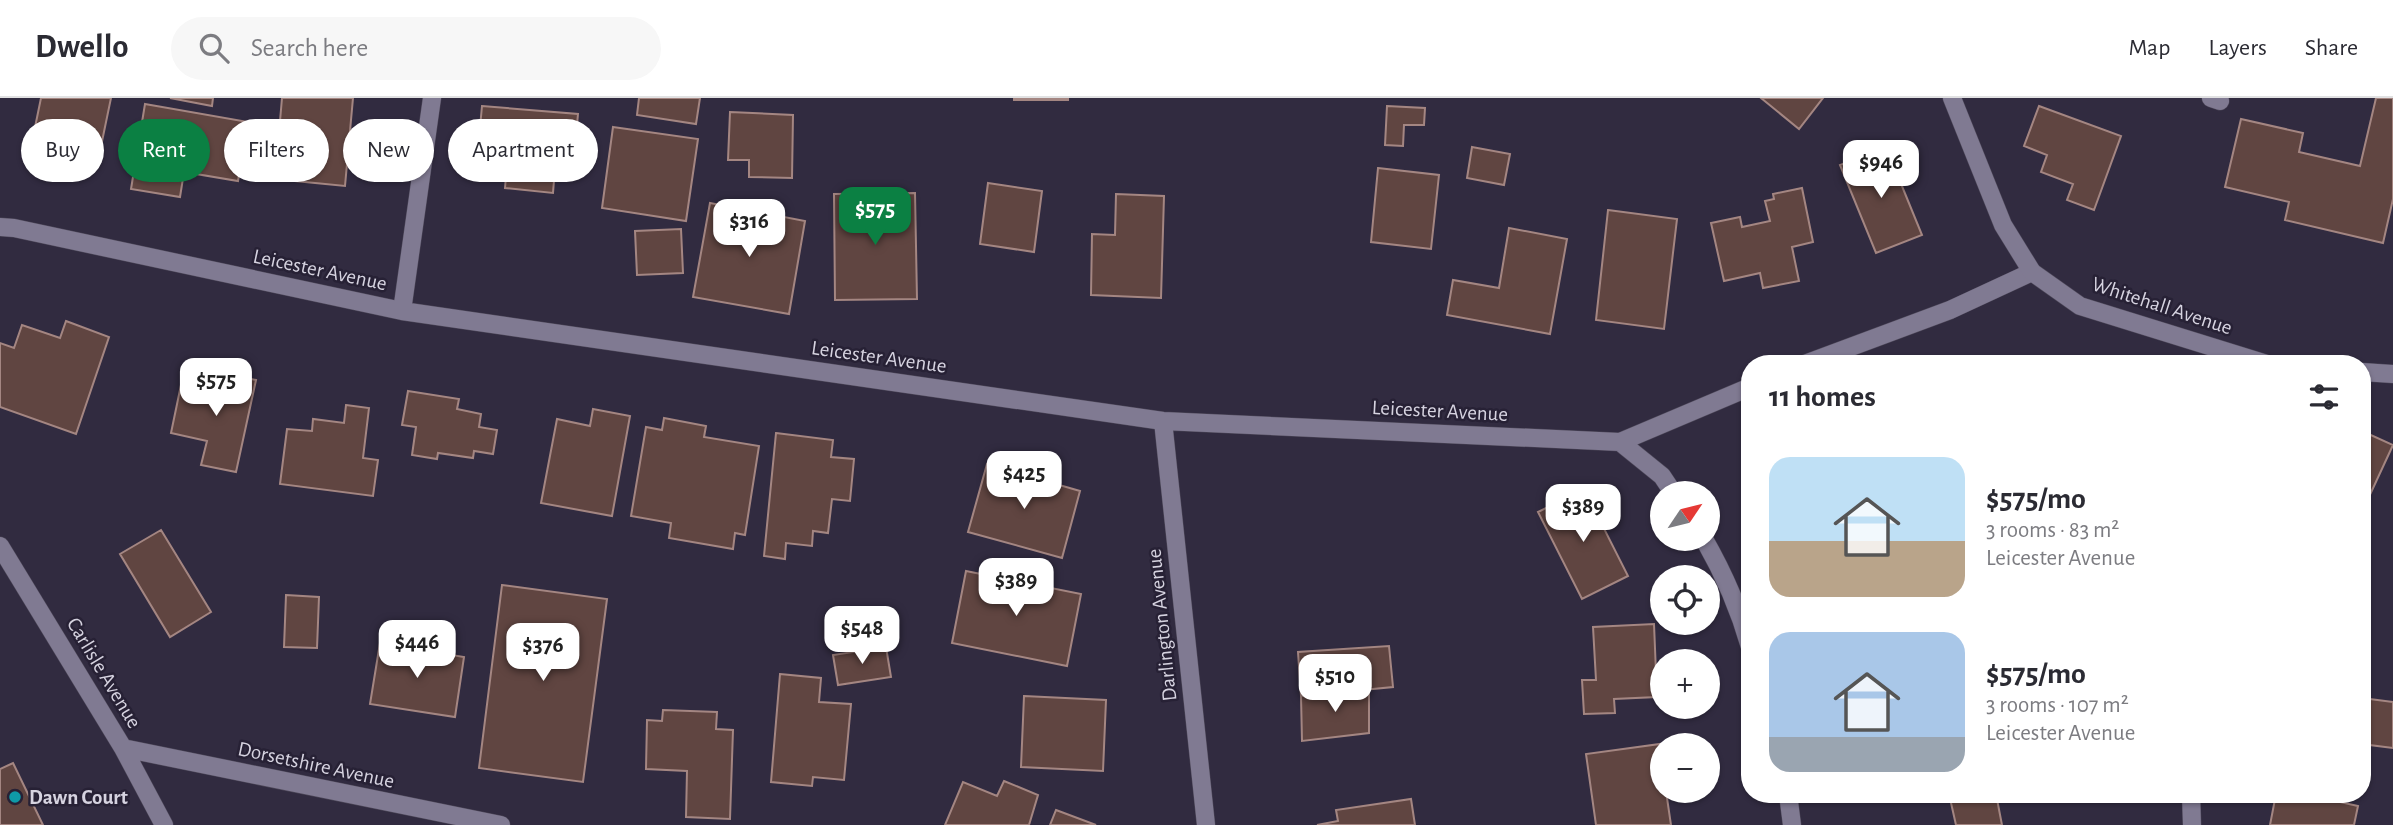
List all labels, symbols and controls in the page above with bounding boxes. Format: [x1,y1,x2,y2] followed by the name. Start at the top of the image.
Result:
[171,17,661,80] search box
[195,29,233,67] icon: search
[35,31,129,64] text: Dwello
[251,35,368,61] text: Search here
[2128,36,2170,60] text: Map
[2208,36,2267,60] text: Layers
[2305,36,2358,60] text: Share
[21,119,104,182] chip: Buy
[118,119,210,182] chip: Rent
[224,119,329,182] chip: Filters
[343,119,434,182] chip: New
[448,119,598,182] chip: Apartment
[1840,140,1922,200] pin: $946
[1859,151,1903,174] text: $946
[834,188,916,247] pin: $575
[855,198,895,221] text: $575
[708,200,790,259] pin: $316
[729,210,769,233] text: $316
[251,246,389,294] street label: Leicester Avenue
[2089,273,2235,339] street label: Whitehall Avenue
[810,337,948,377] street label: Leicester Avenue
[175,358,257,418] pin: $575
[196,369,236,392] text: $575
[2305,378,2343,416] icon: filters
[1769,382,1876,412] text: 11 homes
[1371,397,1509,425] street label: Leicester Avenue
[983,452,1065,511] pin: $425
[1003,462,1045,485] text: $425
[1650,481,1720,551] north arrow
[1650,481,1720,803] map controls
[1542,484,1624,544] pin: $389
[1986,484,2086,514] text: $575/mo
[1825,485,1909,569] icon: home
[1562,495,1604,518] text: $389
[1986,519,2119,542] text: 3 rooms · 83 m²
[1986,547,2135,570] text: Leicester Avenue
[1144,548,1180,702] street label: Darlington Avenue
[975,559,1057,618] pin: $389
[1650,565,1720,635] button: locate
[995,569,1037,592] text: $389
[821,606,903,666] pin: $548
[63,614,145,732] street label: Carlisle Avenue
[840,617,884,640] text: $548
[376,620,458,680] pin: $446
[502,624,584,683] pin: $376
[395,631,439,654] text: $446
[522,634,564,657] text: $376
[1650,649,1720,719] button: +
[1294,654,1376,714] pin: $510
[1986,659,2086,689] text: $575/mo
[1825,660,1909,744] icon: home
[1315,665,1355,688] text: $510
[1986,694,2129,717] text: 3 rooms · 107 m²
[1986,722,2135,745] text: Leicester Avenue
[1650,733,1720,803] button: −
[236,738,396,792] street label: Dorsetshire Avenue
[29,787,128,808] place label: Dawn Court
[7,789,23,805] marker: Dawn Court

